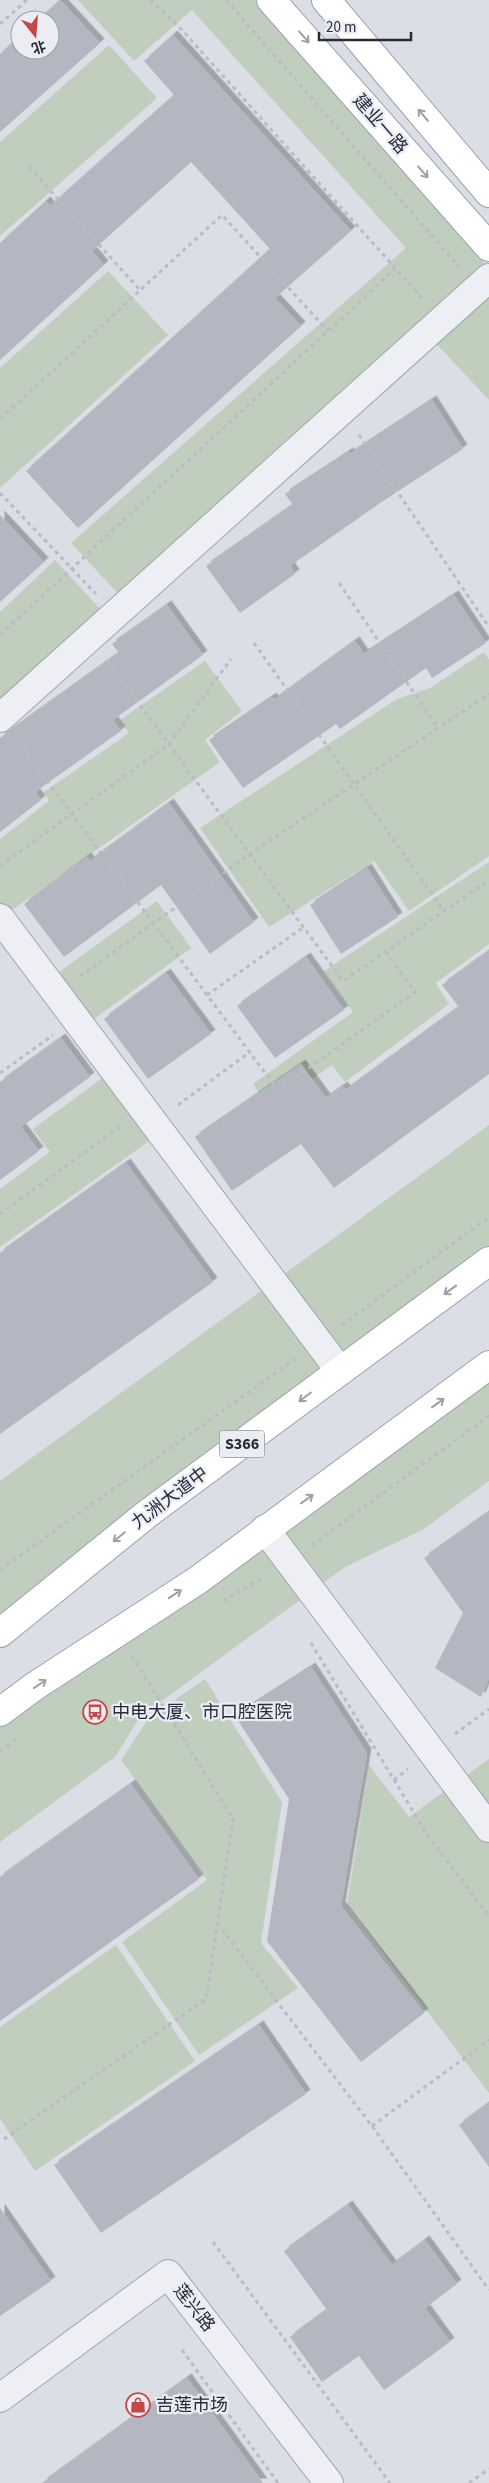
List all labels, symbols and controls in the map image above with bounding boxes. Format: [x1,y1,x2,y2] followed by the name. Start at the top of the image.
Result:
[10,10,60,60] north arrow
[319,10,412,42] scale bar
[326,17,356,38] text: 20 m
[298,30,309,43] one-way arrow
[29,35,48,58] text: 北
[347,89,413,159] street label: 建业一路
[418,109,429,122] one-way arrow
[417,165,428,178] one-way arrow
[443,1285,457,1295] one-way arrow
[298,1392,312,1402] one-way arrow
[431,1397,444,1408] one-way arrow
[220,1430,264,1458] road number: S366
[127,1461,213,1535] street label: 九洲大道中
[299,1493,313,1504] one-way arrow
[113,1531,126,1542] one-way arrow
[168,1589,182,1599] one-way arrow
[32,1679,46,1689] one-way arrow
[82,1699,108,1725] bus stop icon: 中电大厦、市口腔医院
[112,1700,292,1725] place label: 中电大厦、市口腔医院
[168,2279,220,2337] street label: 莲兴路
[125,2392,151,2418] shop icon: 吉莲市场
[156,2393,228,2418] place label: 吉莲市场

